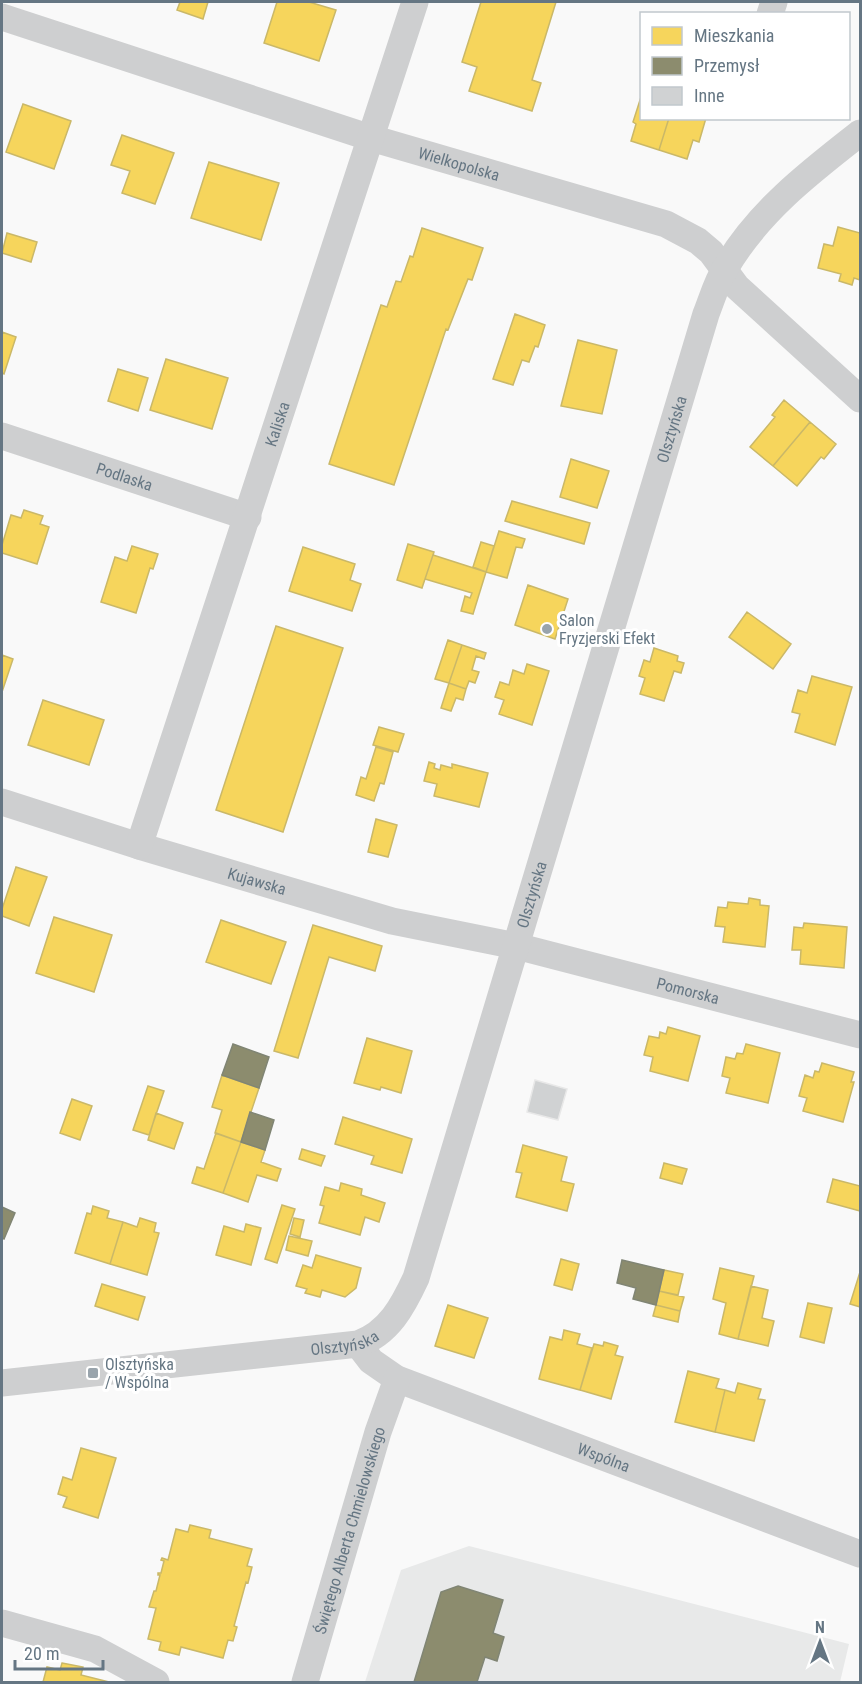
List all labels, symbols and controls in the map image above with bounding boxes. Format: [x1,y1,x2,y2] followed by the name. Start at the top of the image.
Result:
[640,12,850,120] legend
[694,25,774,46] text: Mieszkania
[694,55,760,76] text: Przemysł
[694,85,724,106] text: Inne
[416,143,502,185] street label: Wielkopolska
[653,394,691,465] street label: Olsztyńska
[261,399,294,449] street label: Kaliska
[94,459,155,495] street label: Podlaska
[559,611,655,648] place label: Salon Fryzjerski Efekt
[540,622,554,636] marker: Salon Fryzjerski Efekt
[513,859,551,930] street label: Olsztyńska
[225,864,288,899] street label: Kujawska
[655,974,721,1008] street label: Pomorska
[310,1327,382,1359] street label: Olsztyńska
[105,1355,174,1392] place label: Olsztyńska / Wspólna
[86,1366,100,1380] marker: Olsztyńska / Wspólna
[311,1424,389,1636] street label: Świętego Alberta Chmielowskiego
[575,1439,632,1476] street label: Wspólna
[790,1612,850,1672] north arrow
[815,1618,825,1637] text: N
[15,1633,104,1671] scale bar
[24,1643,59,1664] text: 20 m

